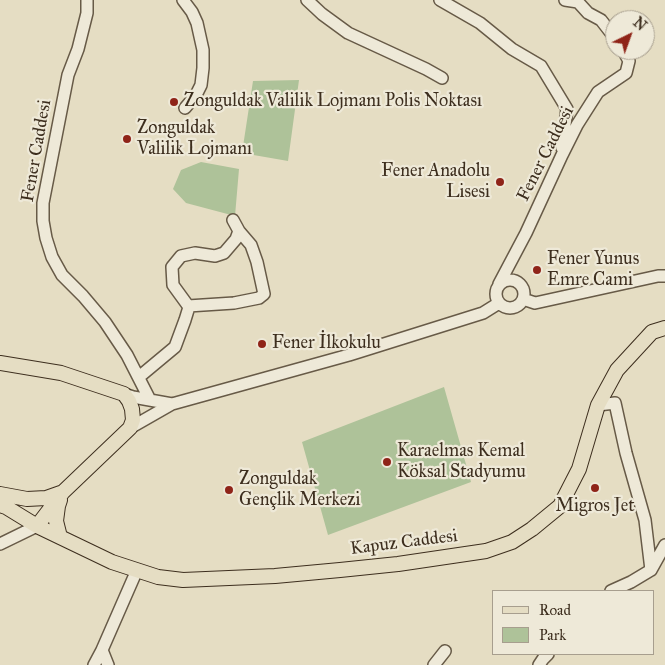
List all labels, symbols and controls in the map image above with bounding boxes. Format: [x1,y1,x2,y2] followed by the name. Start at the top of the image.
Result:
[605,10,655,60] north arrow
[630,14,650,35] text: N
[184,91,482,113] place label: Zonguldak Valilik Lojmanı Polis Noktası
[168,96,180,108] marker: Zonguldak Valilik Lojmanı Polis Noktası
[17,98,57,204] street label: Fener Caddesi
[513,103,579,205] street label: Fener Caddesi
[137,118,252,160] place label: Zonguldak Valilik Lojmanı
[121,133,133,145] marker: Zonguldak Valilik Lojmanı
[381,161,490,203] place label: Fener Anadolu Lisesi
[494,176,506,188] marker: Fener Anadolu Lisesi
[547,249,639,292] place label: Fener Yunus Emre Cami
[531,264,543,276] marker: Fener Yunus Emre Cami
[272,333,381,355] place label: Fener İlkokulu
[256,338,268,350] marker: Fener İlkokulu
[397,441,526,484] place label: Karaelmas Kemal Köksal Stadyumu
[381,456,393,468] marker: Karaelmas Kemal Köksal Stadyumu
[239,469,360,512] place label: Zonguldak Gençlik Merkezi
[589,482,601,494] marker: Migros Jet
[223,484,235,496] marker: Zonguldak Gençlik Merkezi
[555,496,635,518] place label: Migros Jet
[349,526,459,560] street label: Kapuz Caddesi
[492,590,655,655] legend
[539,601,571,619] text: Road
[539,626,566,644] text: Park

